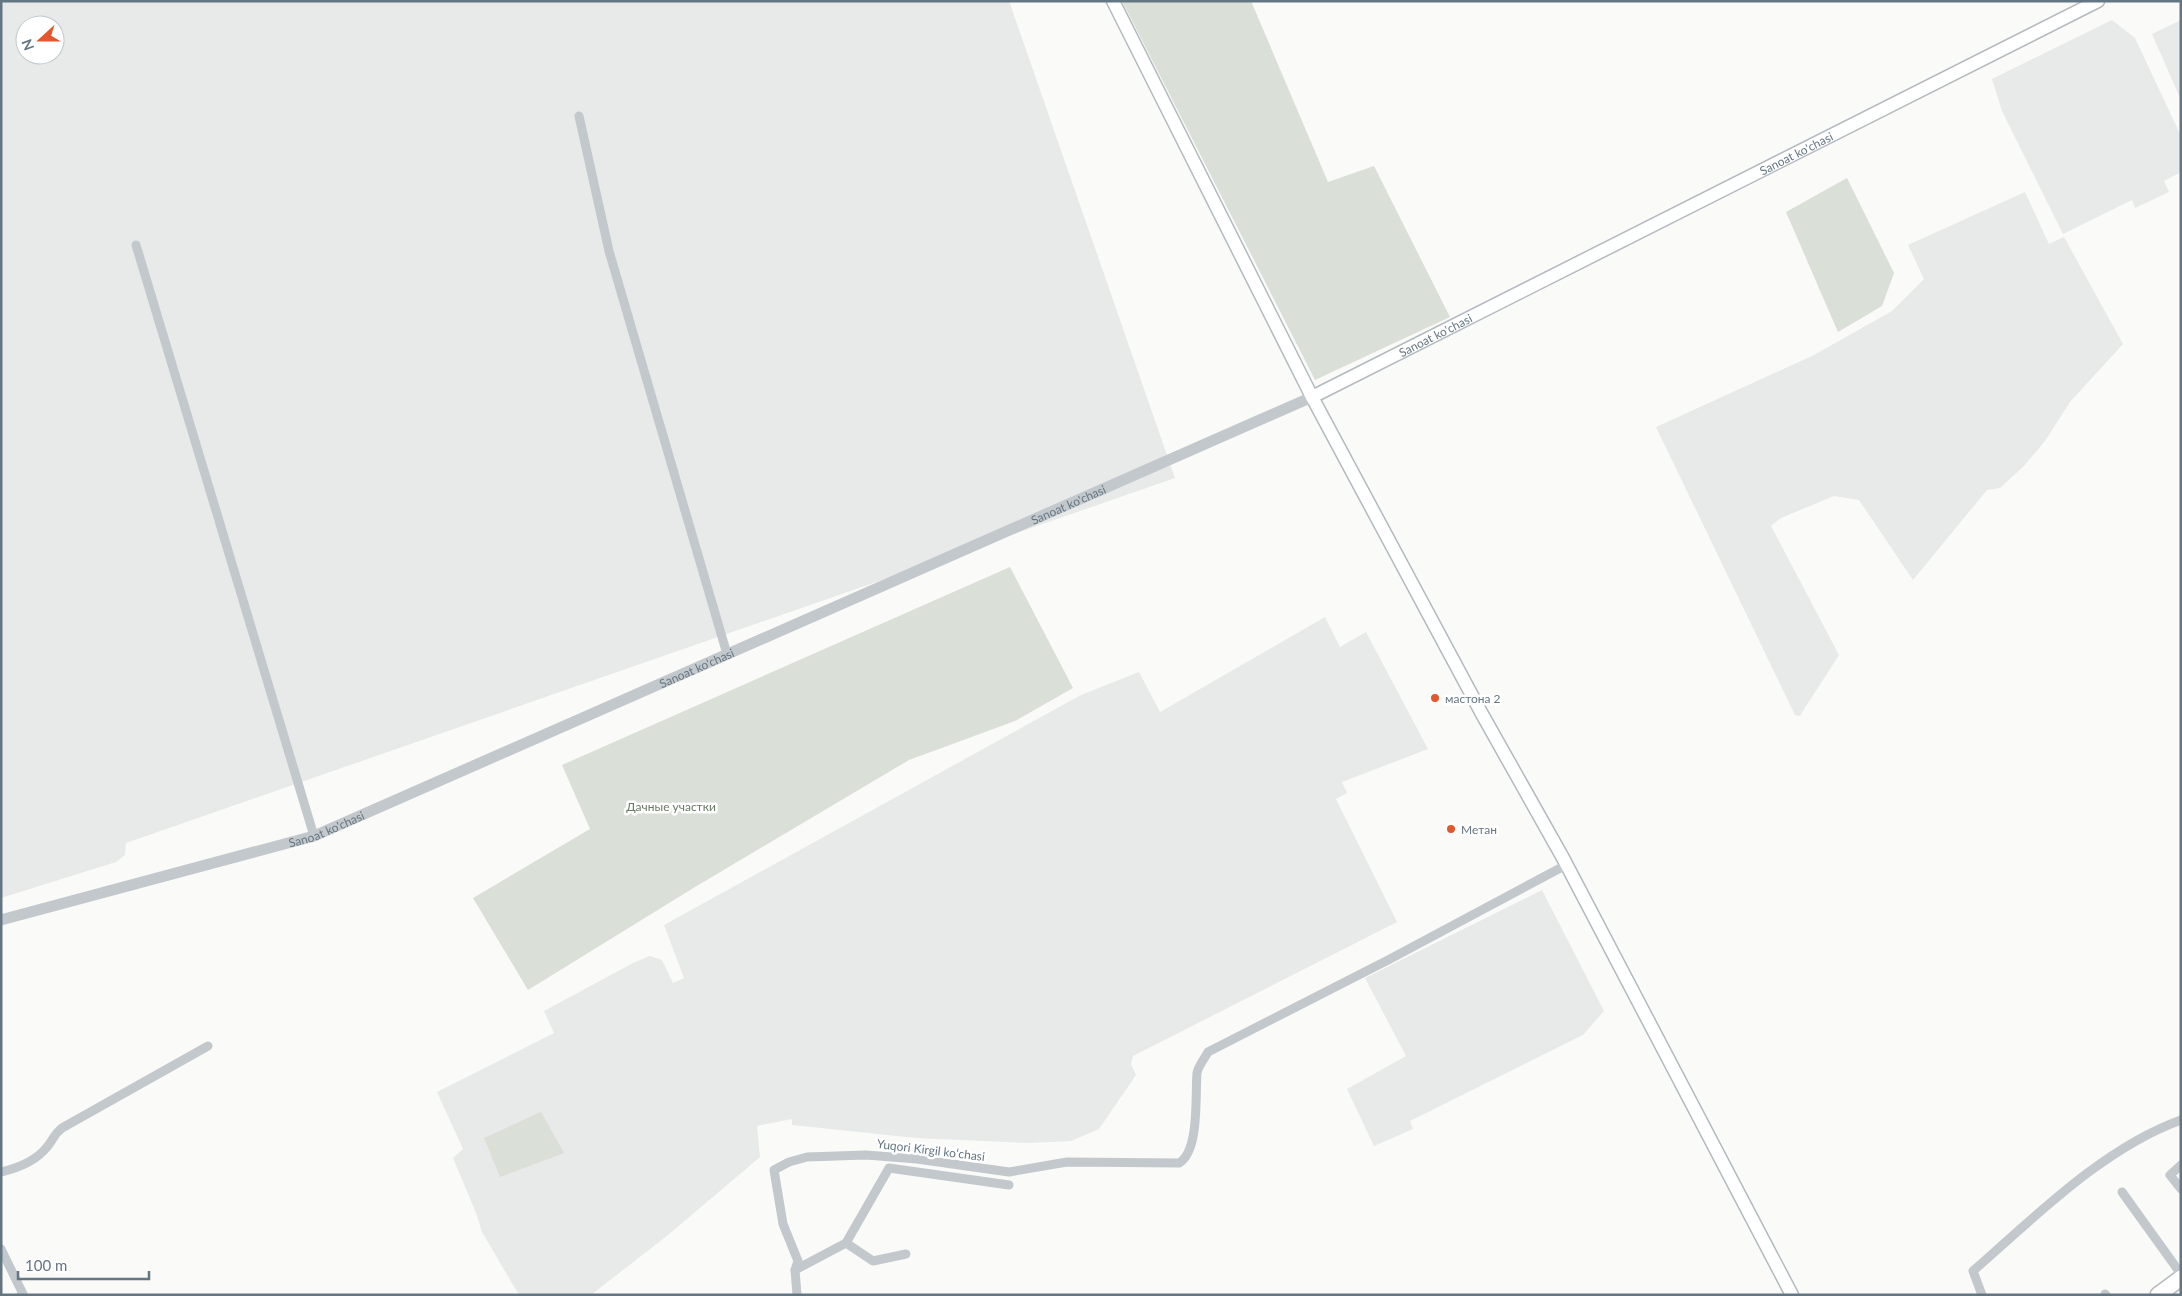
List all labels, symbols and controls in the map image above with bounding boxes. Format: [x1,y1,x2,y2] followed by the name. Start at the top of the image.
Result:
[15,15,65,65] north arrow
[18,37,37,53] text: N
[1757,128,1835,178] street label: Sanoat ko'chasi
[1396,310,1475,360] street label: Sanoat ko'chasi
[1028,481,1108,527] street label: Sanoat ko'chasi
[657,645,736,691] street label: Sanoat ko'chasi
[1445,691,1501,706] place label: мастона 2
[1429,692,1441,704] marker: мастона 2
[626,799,716,814] park label: Дачные участки
[287,807,367,850] street label: Sanoat ko'chasi
[1461,822,1497,837] place label: Метан
[1445,823,1457,835] marker: Метан
[876,1136,986,1164] street label: Yuqori Kirgil koʻchasi
[18,1248,149,1280] scale bar
[25,1256,67,1274] text: 100 m

